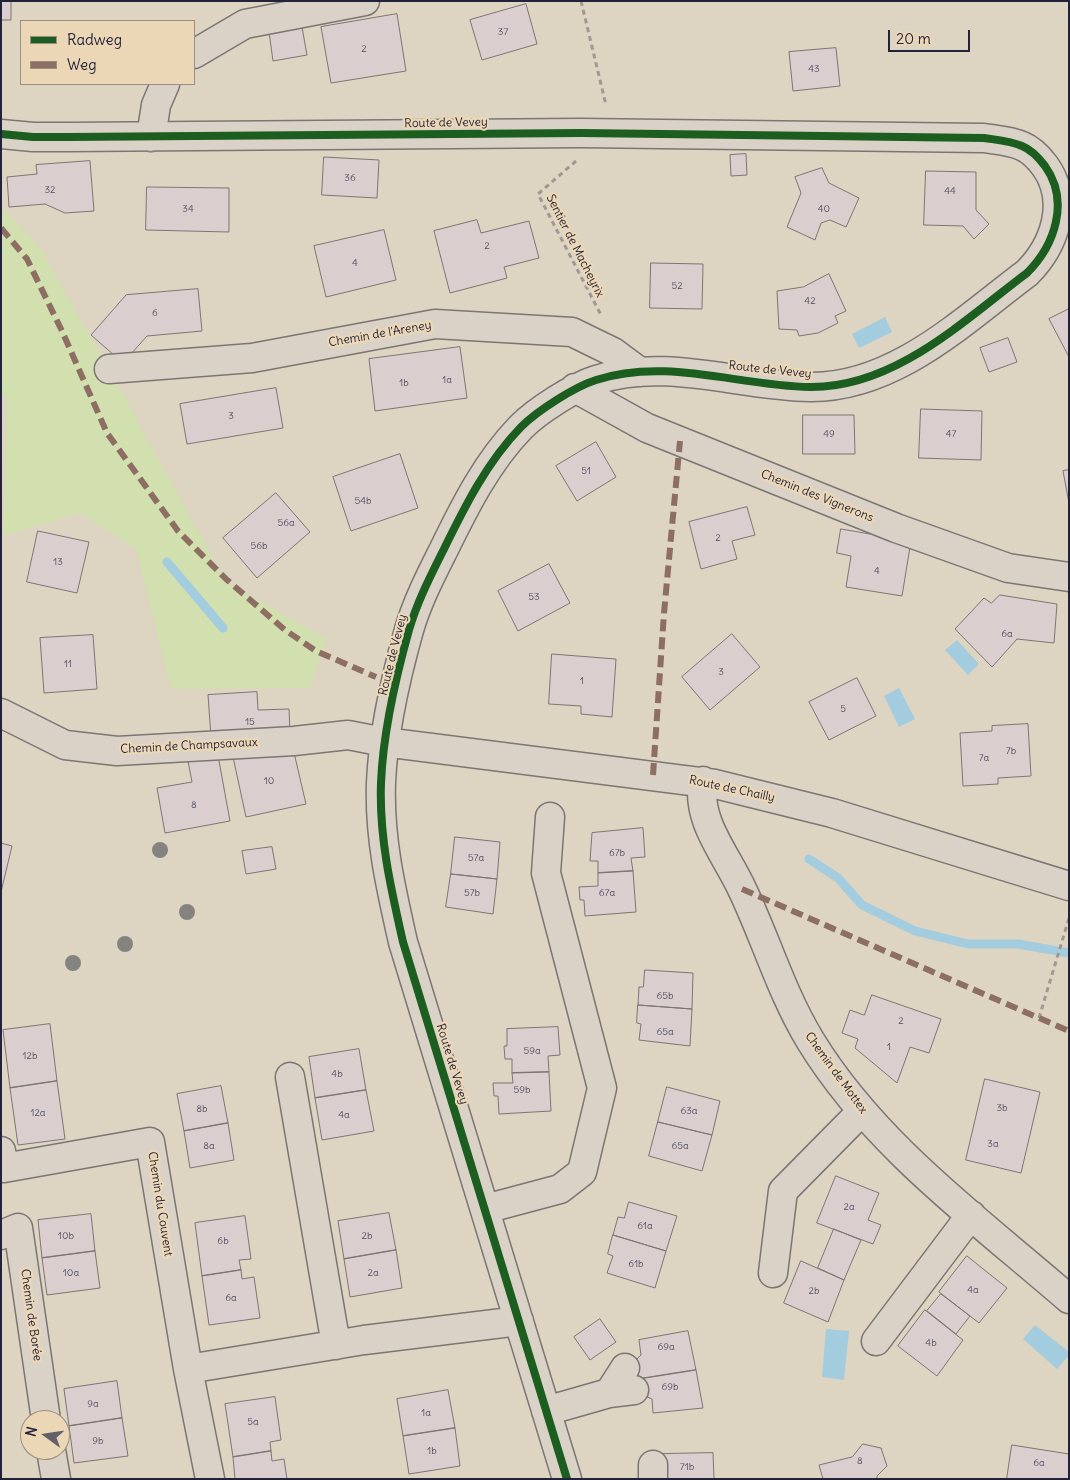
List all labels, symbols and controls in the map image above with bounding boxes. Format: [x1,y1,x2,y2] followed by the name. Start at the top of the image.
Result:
[20,20,195,85] legend
[890,20,972,52] scale bar
[498,26,508,38] house number: 37
[896,29,931,48] text: 20 m
[67,30,122,49] text: Radweg
[361,43,367,55] house number: 2
[67,55,97,74] text: Weg
[808,63,820,75] house number: 43
[404,115,488,131] street label: Route de Vevey
[344,172,356,184] house number: 36
[44,184,56,196] house number: 32
[944,185,956,197] house number: 44
[543,192,607,300] street label: Sentier de Macheyrix
[182,203,194,215] house number: 34
[818,203,830,215] house number: 40
[484,240,490,252] house number: 2
[352,257,358,269] house number: 4
[671,280,683,292] house number: 52
[804,295,816,307] house number: 42
[152,307,158,319] house number: 6
[327,318,433,350] street label: Chemin de l'Areney
[728,358,812,382] street label: Route de Vevey
[442,374,452,386] house number: 1a
[399,377,409,389] house number: 1b
[228,410,234,422] house number: 3
[823,428,835,440] house number: 49
[946,428,956,440] house number: 47
[581,465,591,477] house number: 51
[759,467,875,525] street label: Chemin des Vignerons
[354,495,372,507] house number: 54b
[277,517,295,529] house number: 56a
[715,532,721,544] house number: 2
[250,540,268,552] house number: 56b
[53,556,63,568] house number: 13
[874,565,880,577] house number: 4
[528,591,540,603] house number: 53
[376,613,410,697] street label: Route de Vevey
[1001,628,1013,640] house number: 6a
[64,658,72,670] house number: 11
[718,666,724,678] house number: 3
[580,675,584,687] house number: 1
[840,703,846,715] house number: 5
[245,716,255,728] house number: 15
[120,735,258,757] street label: Chemin de Champsavaux
[1006,745,1016,757] house number: 7b
[979,752,989,764] house number: 7a
[688,773,776,805] street label: Route de Chailly
[264,775,274,787] house number: 10
[191,799,197,811] house number: 8
[609,847,625,859] house number: 67b
[468,852,484,864] house number: 57a
[464,887,480,899] house number: 57b
[599,887,615,899] house number: 67a
[656,990,674,1002] house number: 65b
[898,1015,904,1027] house number: 2
[433,1022,471,1106] street label: Route de Vevey
[656,1026,674,1038] house number: 65a
[802,1029,870,1117] street label: Chemin de Mottex
[887,1041,891,1053] house number: 1
[523,1045,541,1057] house number: 59a
[23,1050,37,1062] house number: 12b
[331,1068,343,1080] house number: 4b
[513,1084,531,1096] house number: 59b
[996,1102,1008,1114] house number: 3b
[196,1103,208,1115] house number: 8b
[680,1105,698,1117] house number: 63a
[30,1107,46,1119] house number: 12a
[338,1109,350,1121] house number: 4a
[987,1138,999,1150] house number: 3a
[203,1140,215,1152] house number: 8a
[671,1140,689,1152] house number: 65a
[145,1151,175,1257] street label: Chemin du Couvent
[843,1201,855,1213] house number: 2a
[637,1220,653,1232] house number: 61a
[58,1230,74,1242] house number: 10b
[362,1230,372,1242] house number: 2b
[217,1235,229,1247] house number: 6b
[628,1258,644,1270] house number: 61b
[63,1267,79,1279] house number: 10a
[367,1267,379,1279] house number: 2a
[17,1268,45,1362] street label: Chemin de Borée
[967,1284,979,1296] house number: 4a
[809,1285,819,1297] house number: 2b
[225,1292,237,1304] house number: 6a
[925,1337,937,1349] house number: 4b
[657,1341,675,1353] house number: 69a
[661,1381,679,1393] house number: 69b
[87,1398,99,1410] house number: 9a
[421,1407,431,1419] house number: 1a
[20,1410,70,1460] north arrow
[247,1416,259,1428] house number: 5a
[22,1425,41,1438] text: N
[92,1435,104,1447] house number: 9b
[427,1445,437,1457] house number: 1b
[857,1455,863,1467] house number: 8
[1033,1457,1045,1469] house number: 6a
[680,1461,694,1473] house number: 71b

